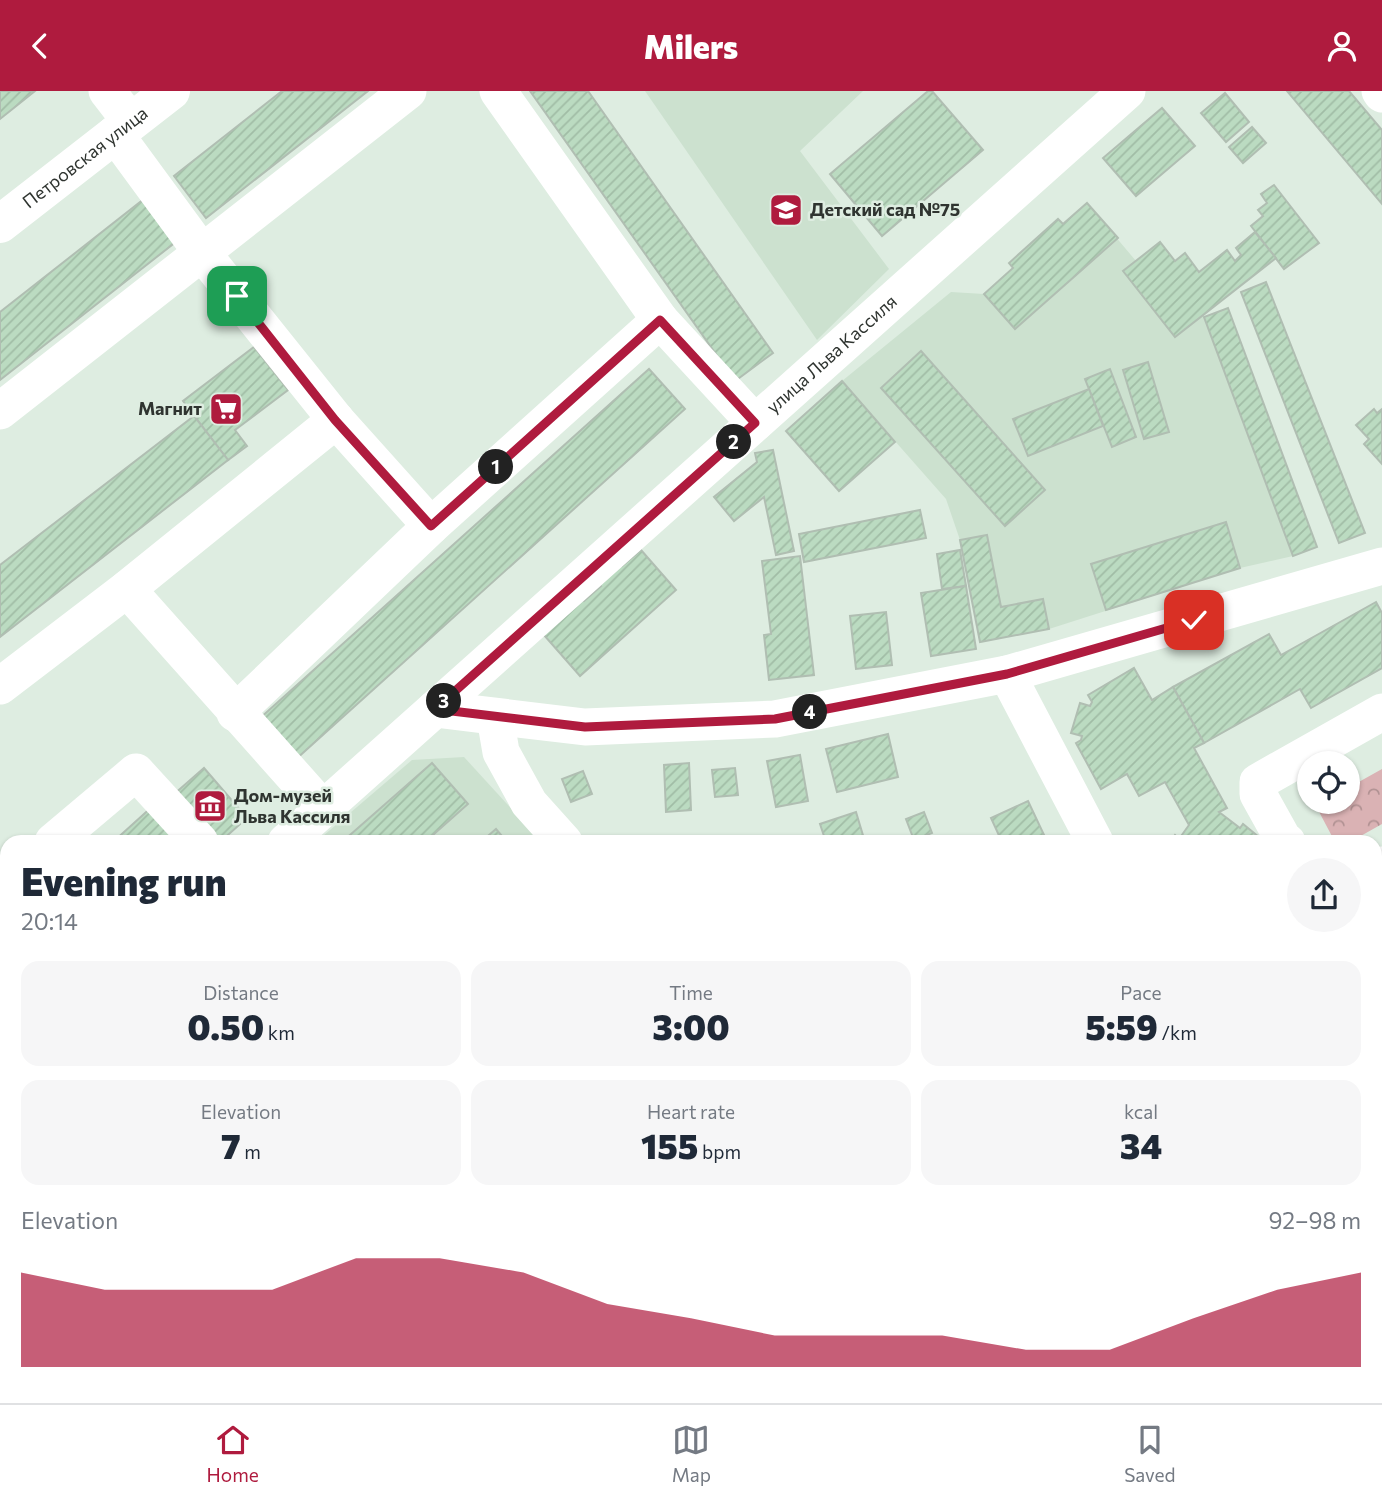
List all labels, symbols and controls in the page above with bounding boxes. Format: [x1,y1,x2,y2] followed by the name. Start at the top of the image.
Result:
[644,26,738,66] text: Milers
[21,27,59,65] icon: back
[1323,27,1361,65] icon: person
[18,101,152,212] street label: Петровская улица
[767,191,805,229] school or university icon: Детский сад №75
[810,198,960,220] place label: Детский сад №75
[207,266,267,326] pin
[218,277,256,315] icon: arrive
[762,290,901,418] street label: улица Льва Кассиля
[207,390,245,428] supermarket icon: Магнит
[138,397,202,419] place label: Магнит
[716,425,752,459] pin: 2
[728,430,739,453] text: 2
[478,449,514,485] pin: 1
[491,455,500,478] text: 1
[1164,590,1224,650] pin
[1175,601,1213,639] icon: check
[426,683,462,719] pin: 3
[438,689,449,712] text: 3
[792,695,828,729] pin: 4
[804,700,815,723] text: 4
[1297,751,1360,814] map controls
[1297,751,1360,814] button: locate
[234,784,351,827] place label: Дом-музей Льва Кассиля
[191,787,229,825] museum icon: Дом-музей Льва Кассиля
[21,857,227,904] text: Evening run
[1287,858,1361,932] button: share
[21,907,78,935] text: 20:14
[203,981,279,1004] text: Distance
[669,981,713,1004] text: Time
[1120,981,1162,1004] text: Pace
[187,1004,264,1047] text: 0.50
[652,1004,730,1047] text: 3:00
[1085,1004,1158,1047] text: 5:59
[264,1021,295,1044] text: km
[1158,1021,1197,1044] text: /km
[201,1100,281,1123] text: Elevation
[647,1100,735,1123] text: Heart rate
[1124,1100,1158,1123] text: kcal
[221,1123,241,1166] text: 7
[641,1123,698,1166] text: 155
[1120,1123,1162,1166] text: 34
[241,1140,261,1163] text: m
[698,1140,741,1163] text: bpm
[21,1206,118,1234] text: Elevation
[1268,1206,1361,1234] text: 92–98 m
[207,1421,259,1486] tab: Home
[672,1421,711,1486] tab: Map
[1124,1421,1175,1486] tab: Saved

